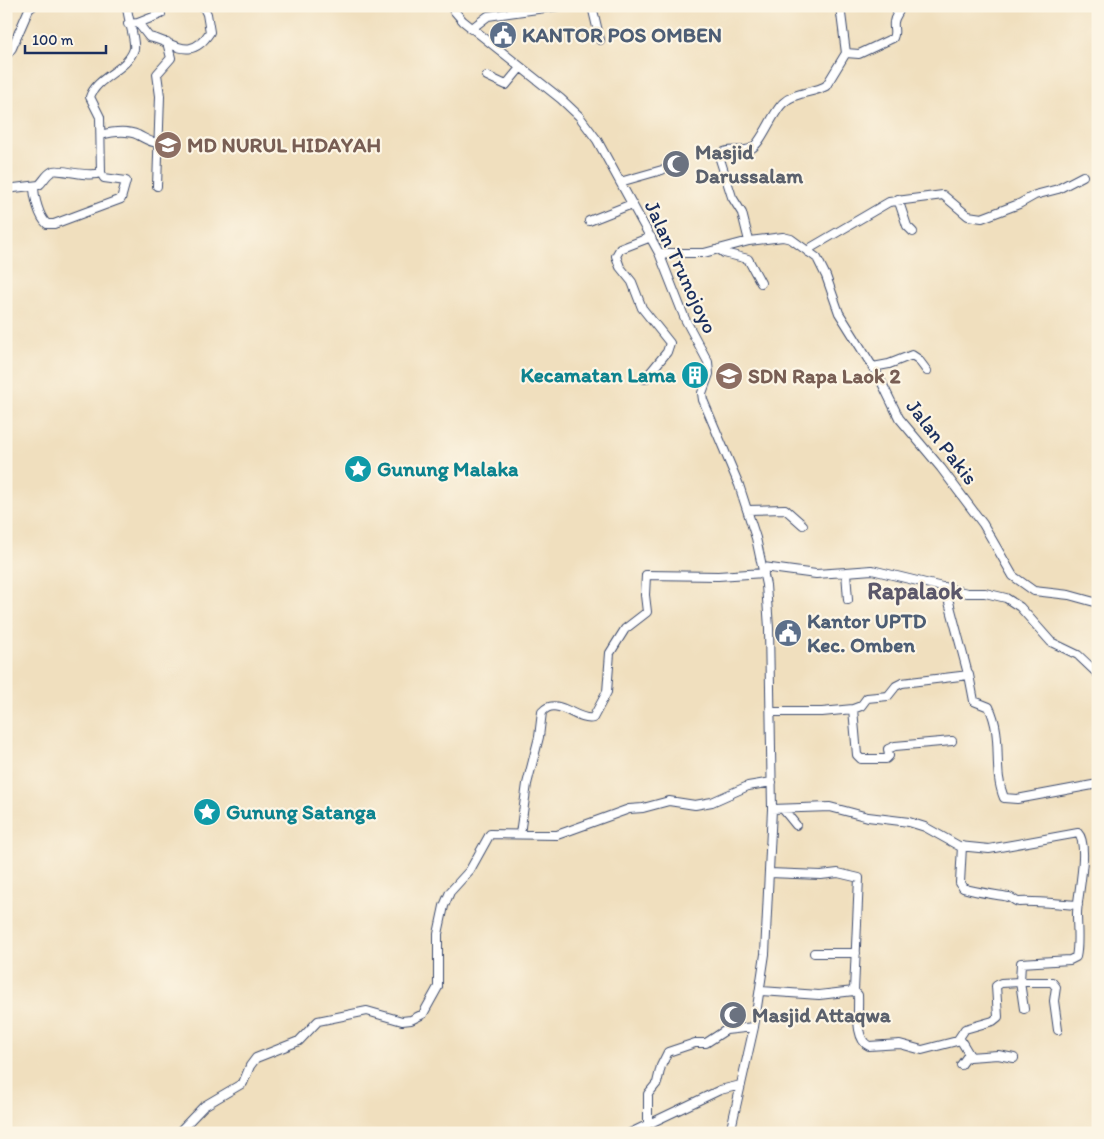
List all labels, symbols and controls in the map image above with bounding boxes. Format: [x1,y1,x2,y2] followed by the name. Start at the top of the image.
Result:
[488,20,518,50] public building icon: KANTOR POS OMBEN
[25,22,106,54] scale bar
[522,22,722,47] place label: KANTOR POS OMBEN
[32,31,74,49] text: 100 m
[153,130,183,160] school or university icon: MD NURUL HIDAYAH
[187,132,381,157] place label: MD NURUL HIDAYAH
[695,139,804,188] place label: Masjid Darussalam
[661,149,691,179] mosque icon: Masjid Darussalam
[640,196,723,337] street label: Jalan Trunojoyo
[680,360,710,390] building icon: Kecamatan Lama
[714,361,744,391] school or university icon: SDN Rapa Laok 2
[521,362,677,387] place label: Kecamatan Lama
[748,363,901,389] place label: SDN Rapa Laok 2
[901,394,983,489] street label: Jalan Pakis
[343,454,373,484] place icon: Gunung Malaka
[377,456,519,482] place label: Gunung Malaka
[867,576,963,606] district label: Rapalaok
[807,608,927,657] place label: Kantor UPTD Kec. Omben
[773,618,803,648] public building icon: Kantor UPTD Kec. Omben
[192,797,222,827] place icon: Gunung Satanga
[226,799,377,825] place label: Gunung Satanga
[718,1000,748,1030] mosque icon: Masjid Attaqwa
[752,1002,892,1028] place label: Masjid Attaqwa

